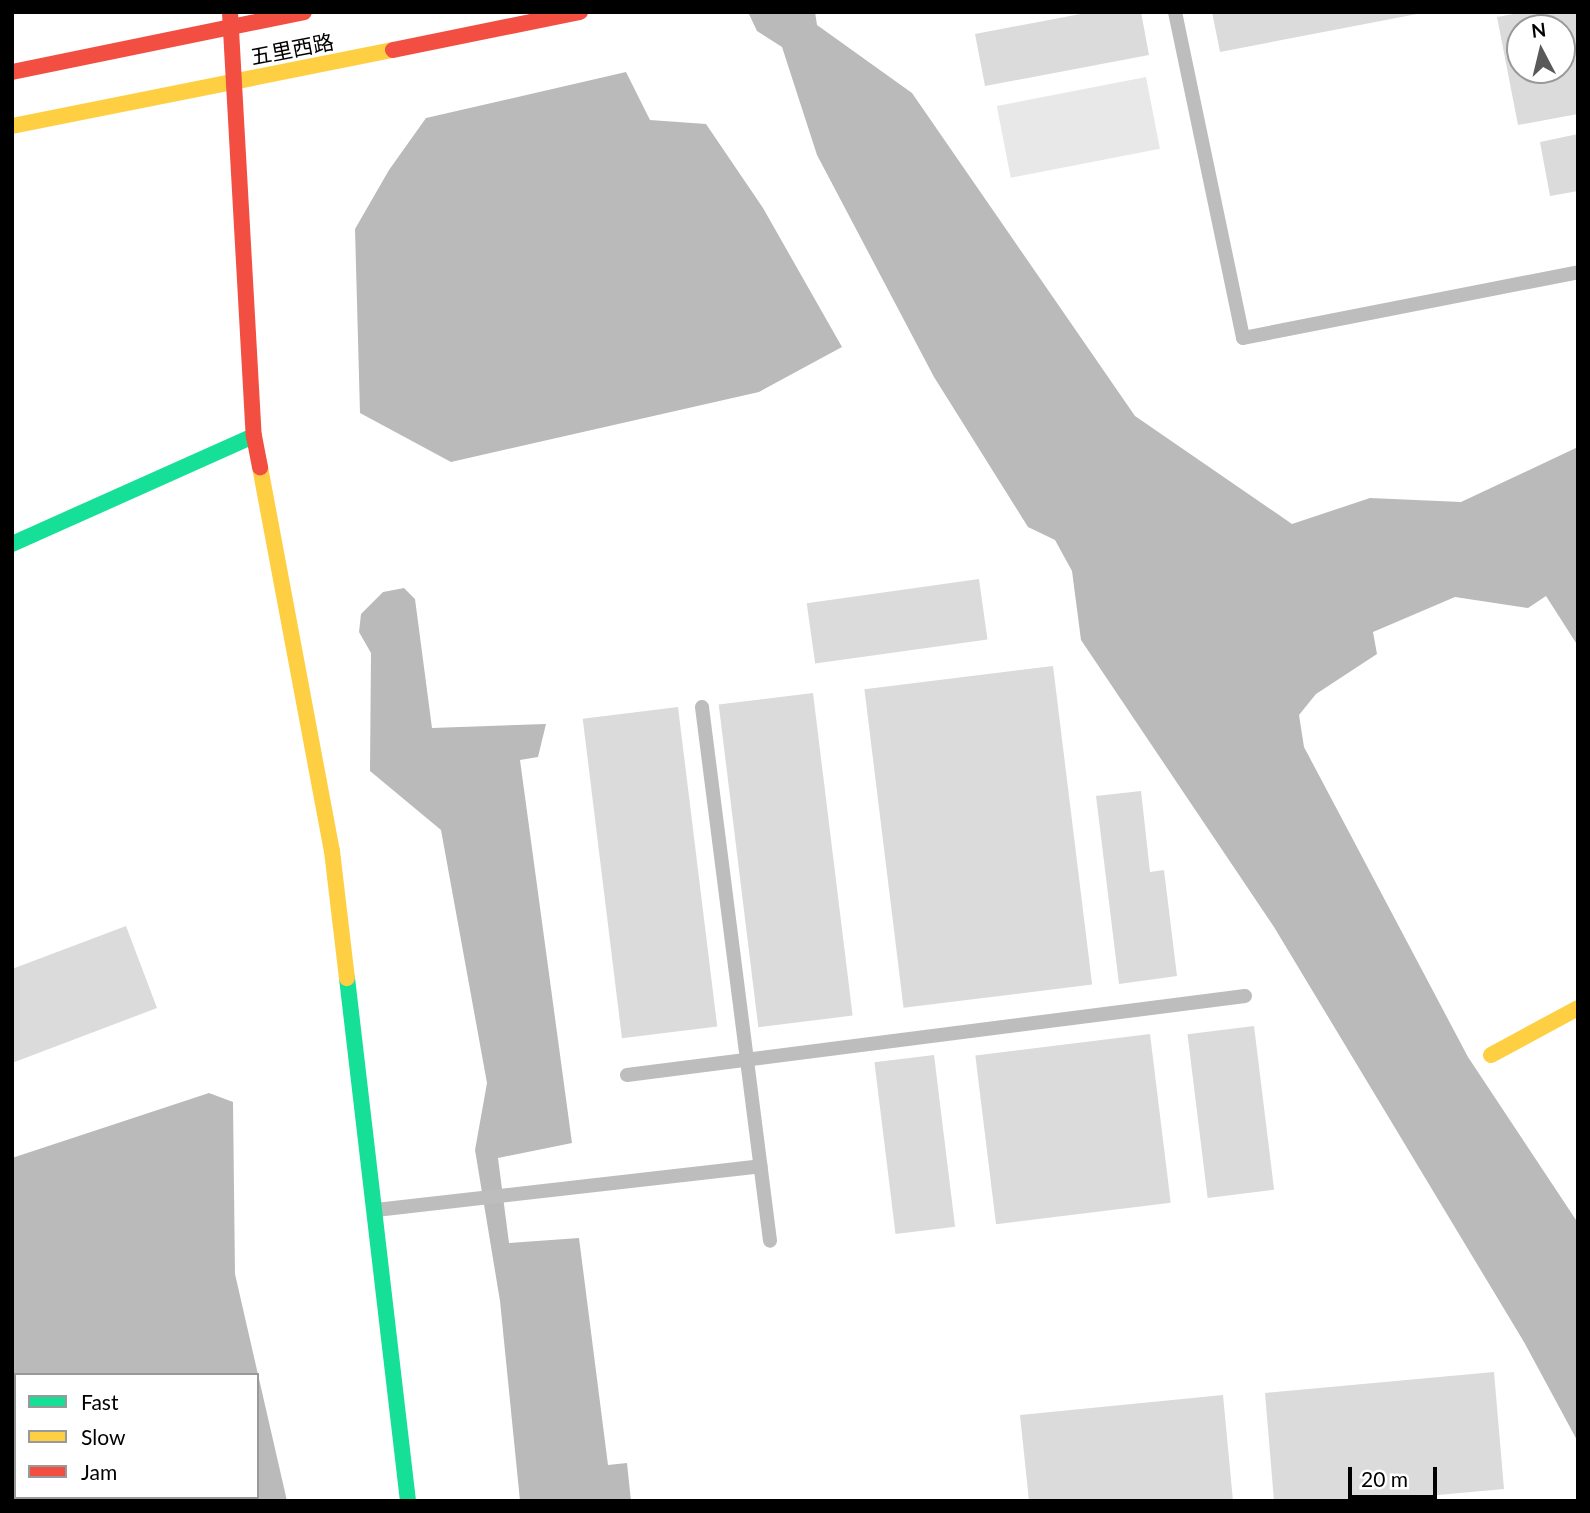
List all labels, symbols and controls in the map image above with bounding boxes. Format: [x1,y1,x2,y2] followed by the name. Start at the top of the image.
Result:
[1506,14,1576,84] north arrow
[1530,17,1547,42] text: N
[248,29,336,69] street label: 五里西路
[14,1373,259,1499] legend
[81,1389,118,1414] text: Fast
[81,1424,125,1449] text: Slow
[1352,1454,1441,1498] scale bar
[81,1459,117,1484] text: Jam
[1361,1466,1408,1491] text: 20 m

